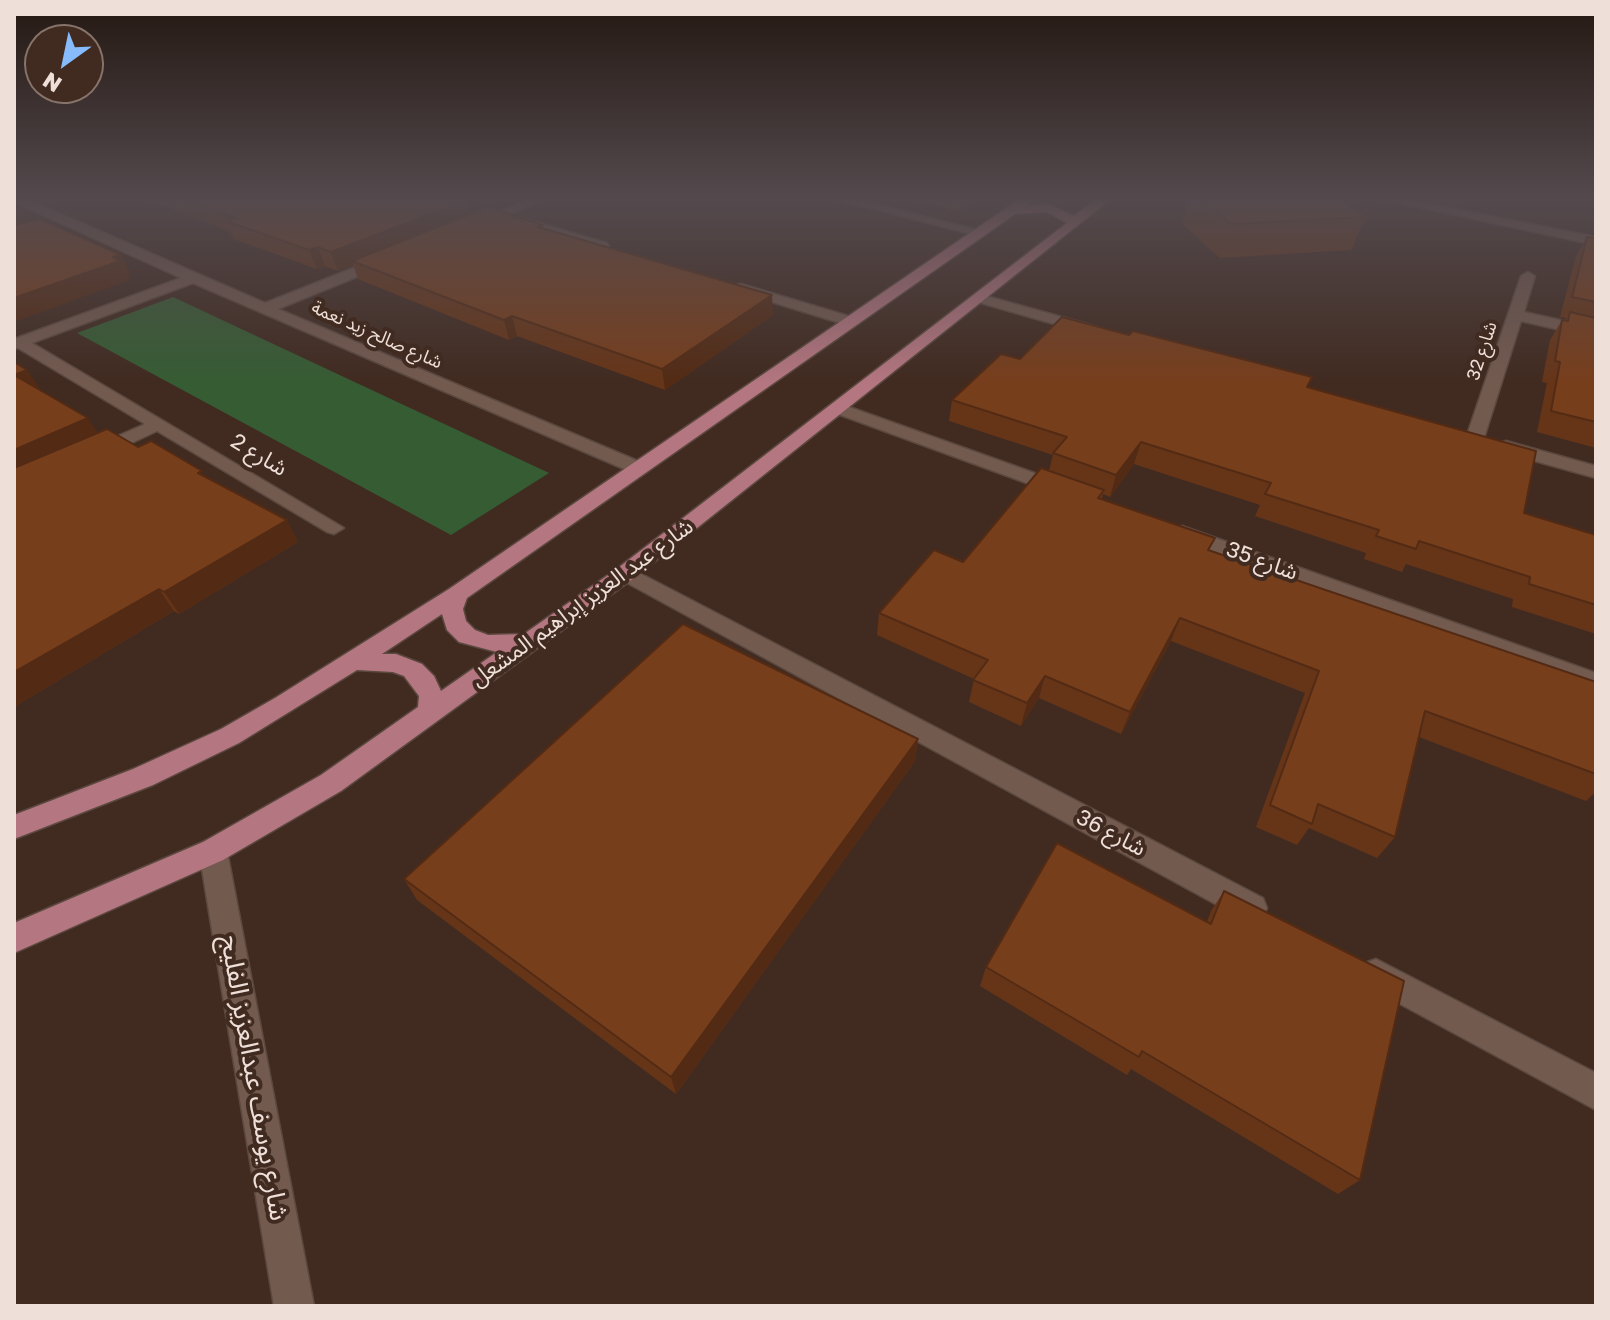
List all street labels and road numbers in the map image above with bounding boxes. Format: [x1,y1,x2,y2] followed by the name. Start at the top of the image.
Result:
[308,296,446,374] street label: شارع صالح زيد نعمة
[1462,319,1502,383] street label: شارع 32
[226,428,292,482] street label: شارع 2
[466,513,698,693] street label: شارع عبد العزيز إبراهيم المشعل
[1223,536,1301,586] street label: شارع 35
[1072,804,1150,862] street label: شارع 36
[214,933,294,1223] street label: شارع يوسف عبدالعزيز الفليج

